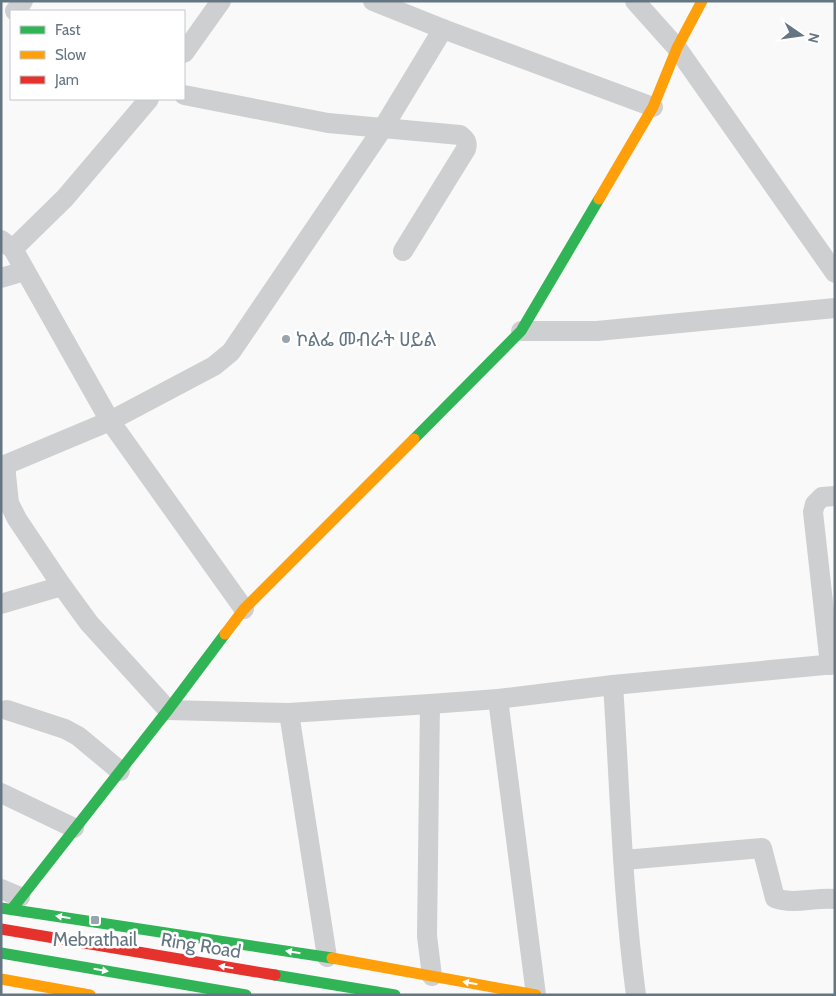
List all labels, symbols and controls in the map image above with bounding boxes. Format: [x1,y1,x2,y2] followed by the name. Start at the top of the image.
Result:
[10,10,185,100] legend
[776,10,826,60] north arrow
[55,21,80,39] text: Fast
[804,31,824,45] text: N
[55,46,86,64] text: Slow
[54,71,79,89] text: Jam
[296,328,437,351] place label: ኮልፌ መብራት ሀይል
[280,333,292,345] marker: ኮልፌ መብራት ሀይል
[55,913,71,921] one-way arrow
[89,914,101,926] marker: Mebrathail
[53,928,138,951] place label: Mebrathail
[159,928,243,963] street label: Ring Road
[285,948,301,956] one-way arrow
[218,962,234,970] one-way arrow
[93,967,109,975] one-way arrow
[463,979,478,987] one-way arrow

